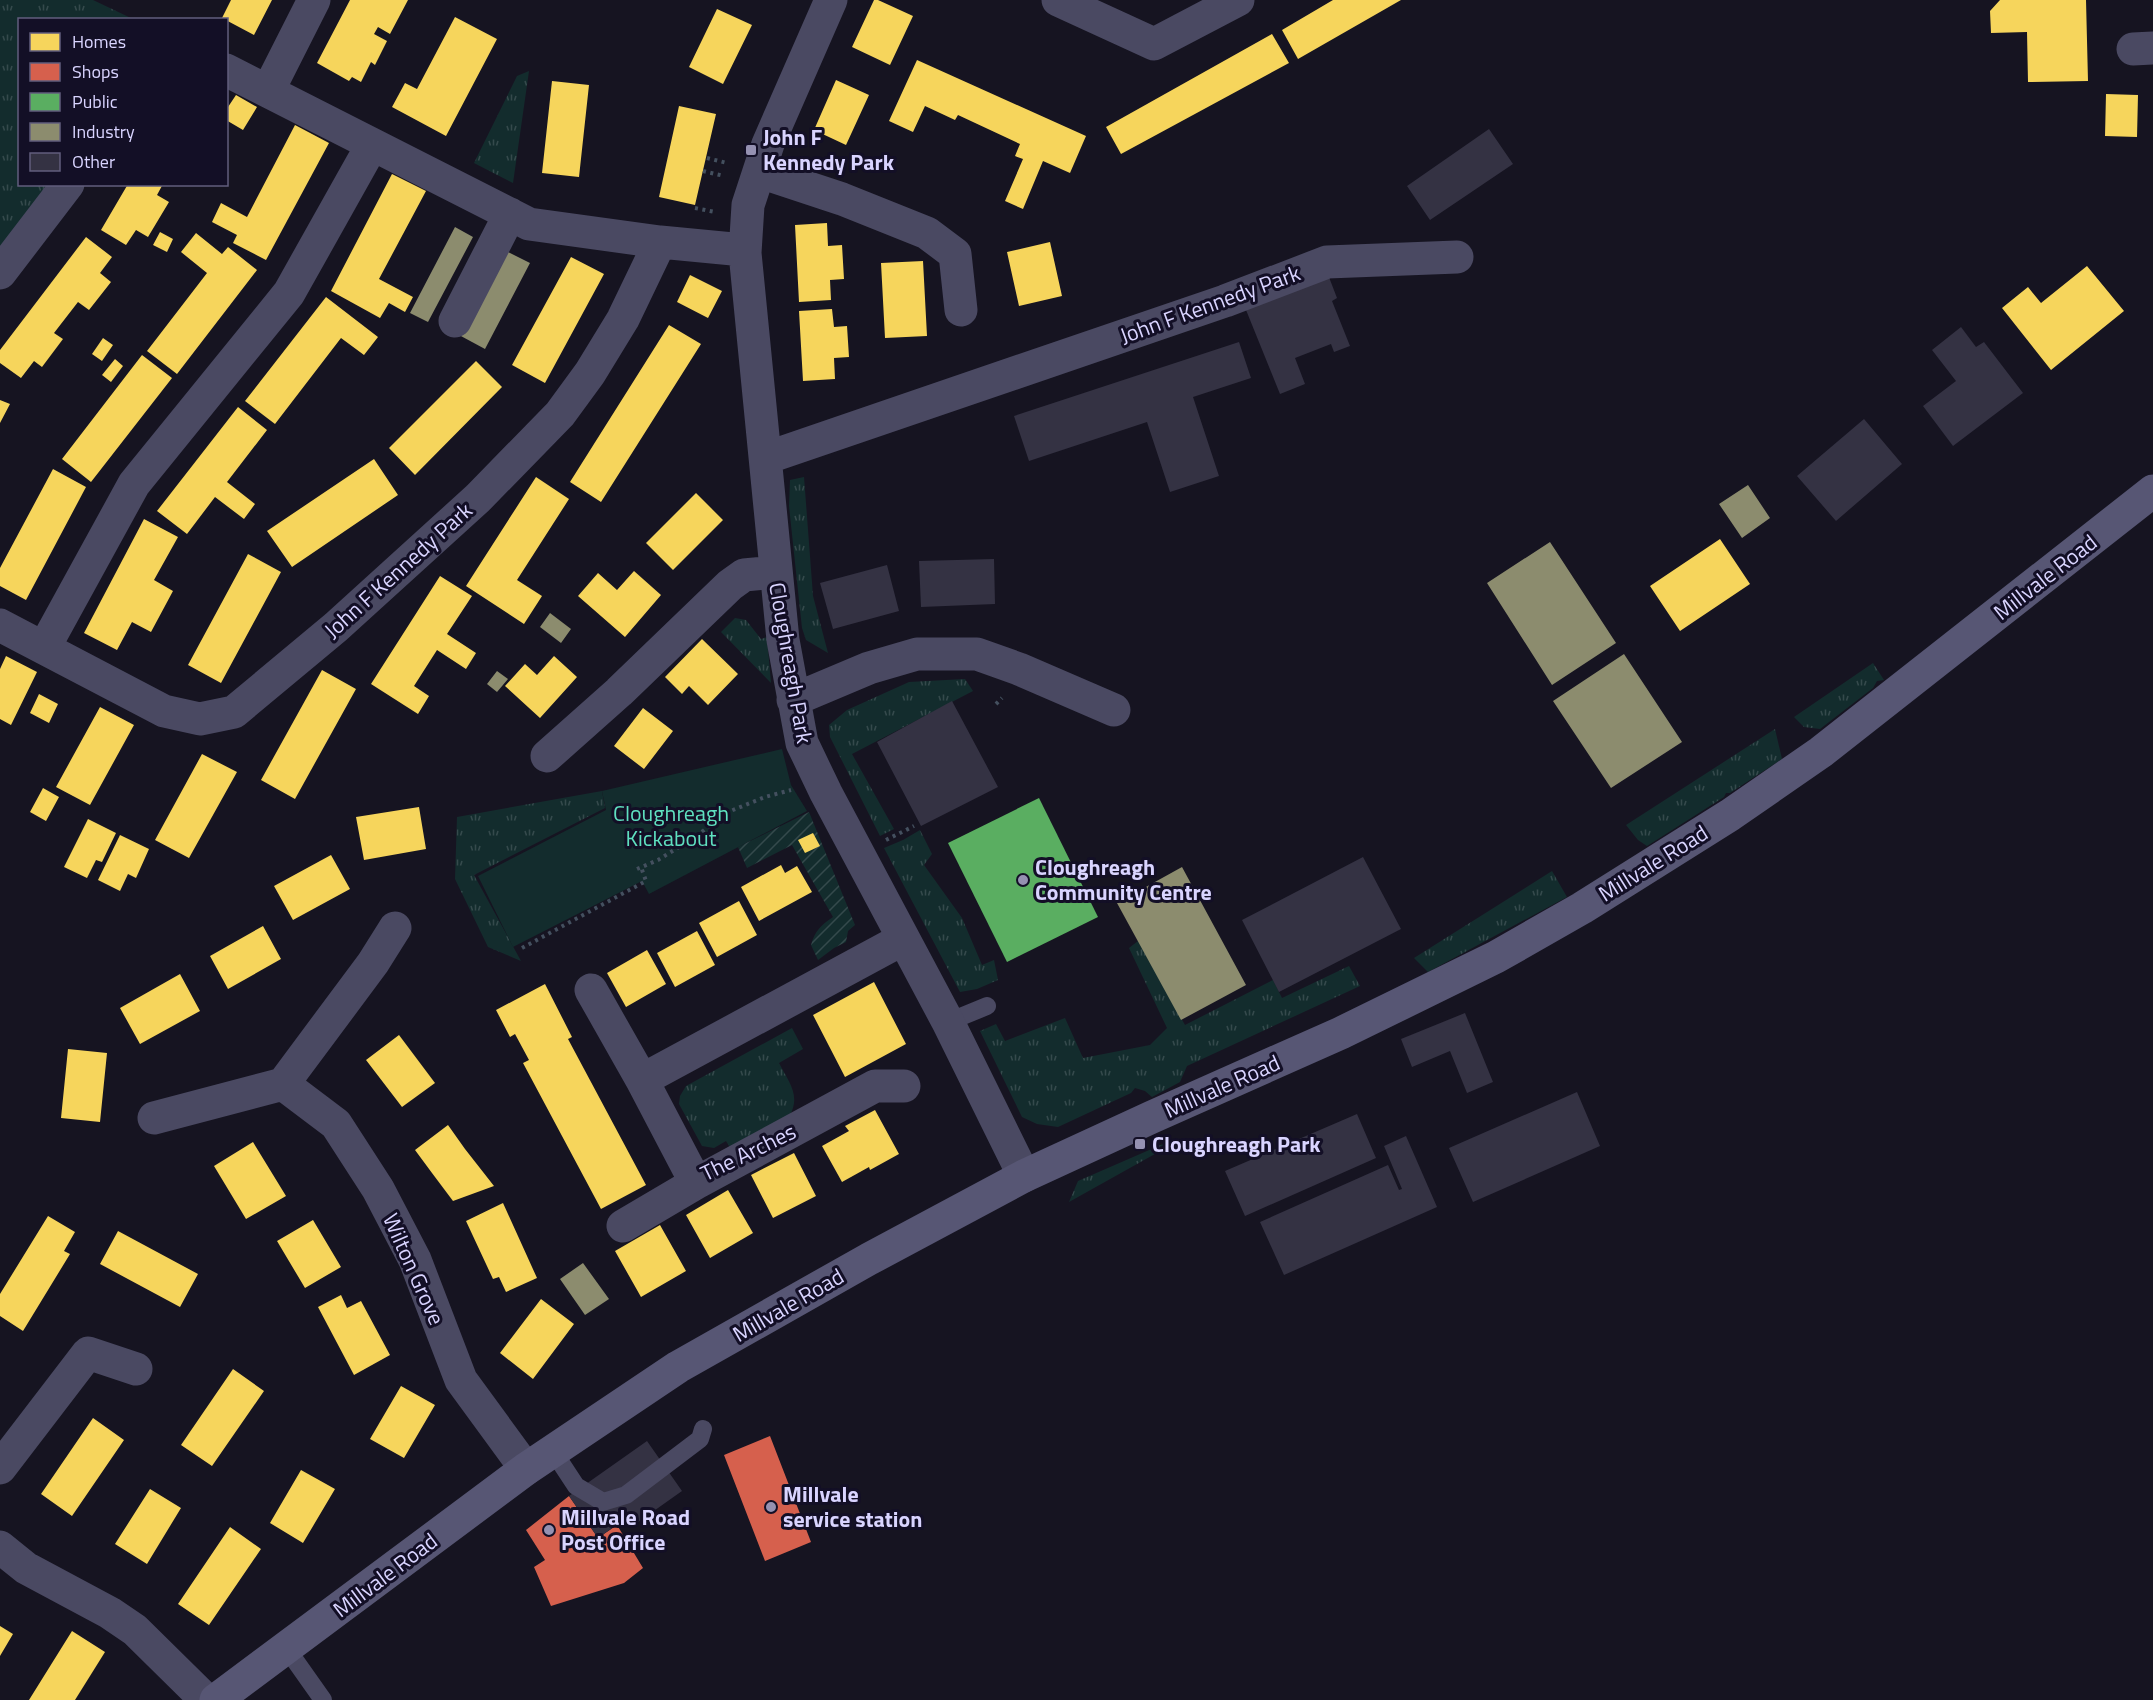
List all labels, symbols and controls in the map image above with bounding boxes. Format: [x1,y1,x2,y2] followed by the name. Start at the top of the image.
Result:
[18,18,228,186] legend
[72,28,126,55] text: Homes
[72,58,119,85] text: Shops
[72,88,118,115] text: Public
[72,118,135,145] text: Industry
[763,120,895,179] place label: John F Kennedy Park
[744,143,758,157] marker: John F Kennedy Park
[72,148,115,175] text: Other
[1115,255,1306,352] street label: John F Kennedy Park
[316,493,480,646] street label: John F Kennedy Park
[1986,526,2104,628] street label: Millvale Road
[760,580,822,747] street label: Cloughreagh Park
[613,796,729,855] park label: Cloughreagh Kickabout
[1592,816,1714,910] street label: Millvale Road
[1035,850,1212,909] place label: Cloughreagh Community Centre
[1016,873,1030,887] marker: Cloughreagh Community Centre
[1159,1045,1285,1127] street label: Millvale Road
[694,1114,802,1190] street label: The Arches
[1152,1127,1321,1161] place label: Cloughreagh Park
[1133,1137,1147,1151] marker: Cloughreagh Park
[374,1208,454,1330] street label: Wilton Grove
[726,1259,850,1351] street label: Millvale Road
[783,1477,922,1536] place label: Millvale service station
[561,1500,690,1559] place label: Millvale Road Post Office
[764,1500,778,1514] marker: Millvale service station
[542,1523,556,1537] marker: Millvale Road Post Office
[325,1524,445,1626] street label: Millvale Road

